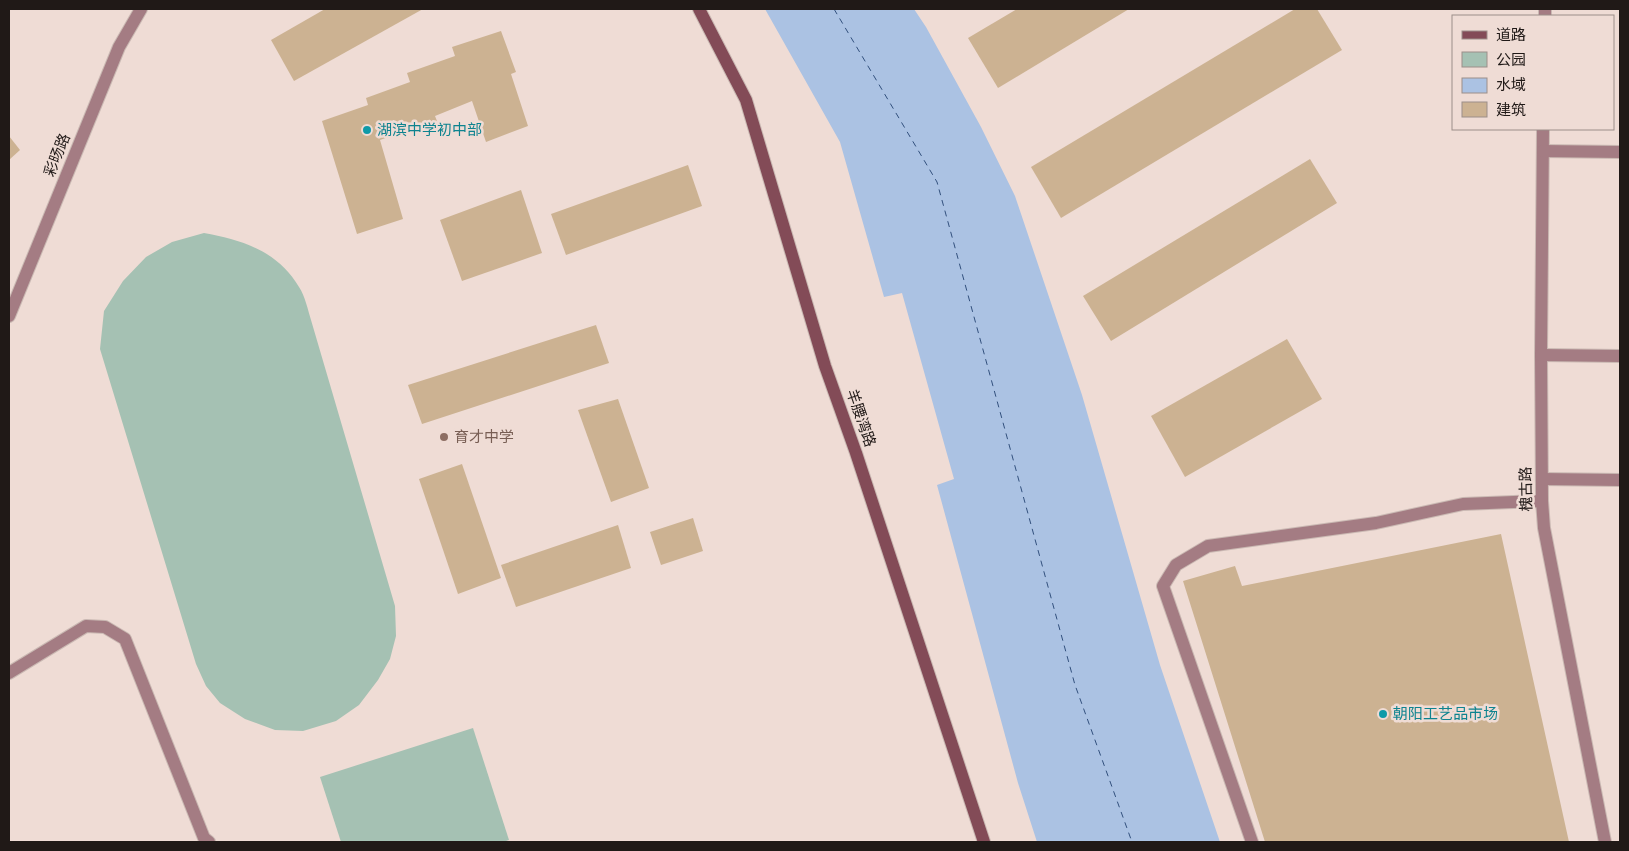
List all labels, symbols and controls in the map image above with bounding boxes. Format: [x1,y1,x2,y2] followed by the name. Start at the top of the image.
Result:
[1452,15,1614,130] legend
[1496,26,1526,44] text: 道路
[1496,51,1526,69] text: 公园
[1496,76,1526,94] text: 水域
[1496,101,1526,119] text: 建筑
[377,121,482,139] place label: 湖滨中学初中部
[361,124,373,136] marker: 湖滨中学初中部
[40,131,74,179] street label: 彩旸路
[843,387,879,449] street label: 羊腰湾路
[454,428,514,446] place label: 育才中学
[438,431,450,443] marker: 育才中学
[1517,466,1535,512] street label: 槐古路
[1393,705,1498,723] place label: 朝阳工艺品市场
[1377,708,1389,720] marker: 朝阳工艺品市场

